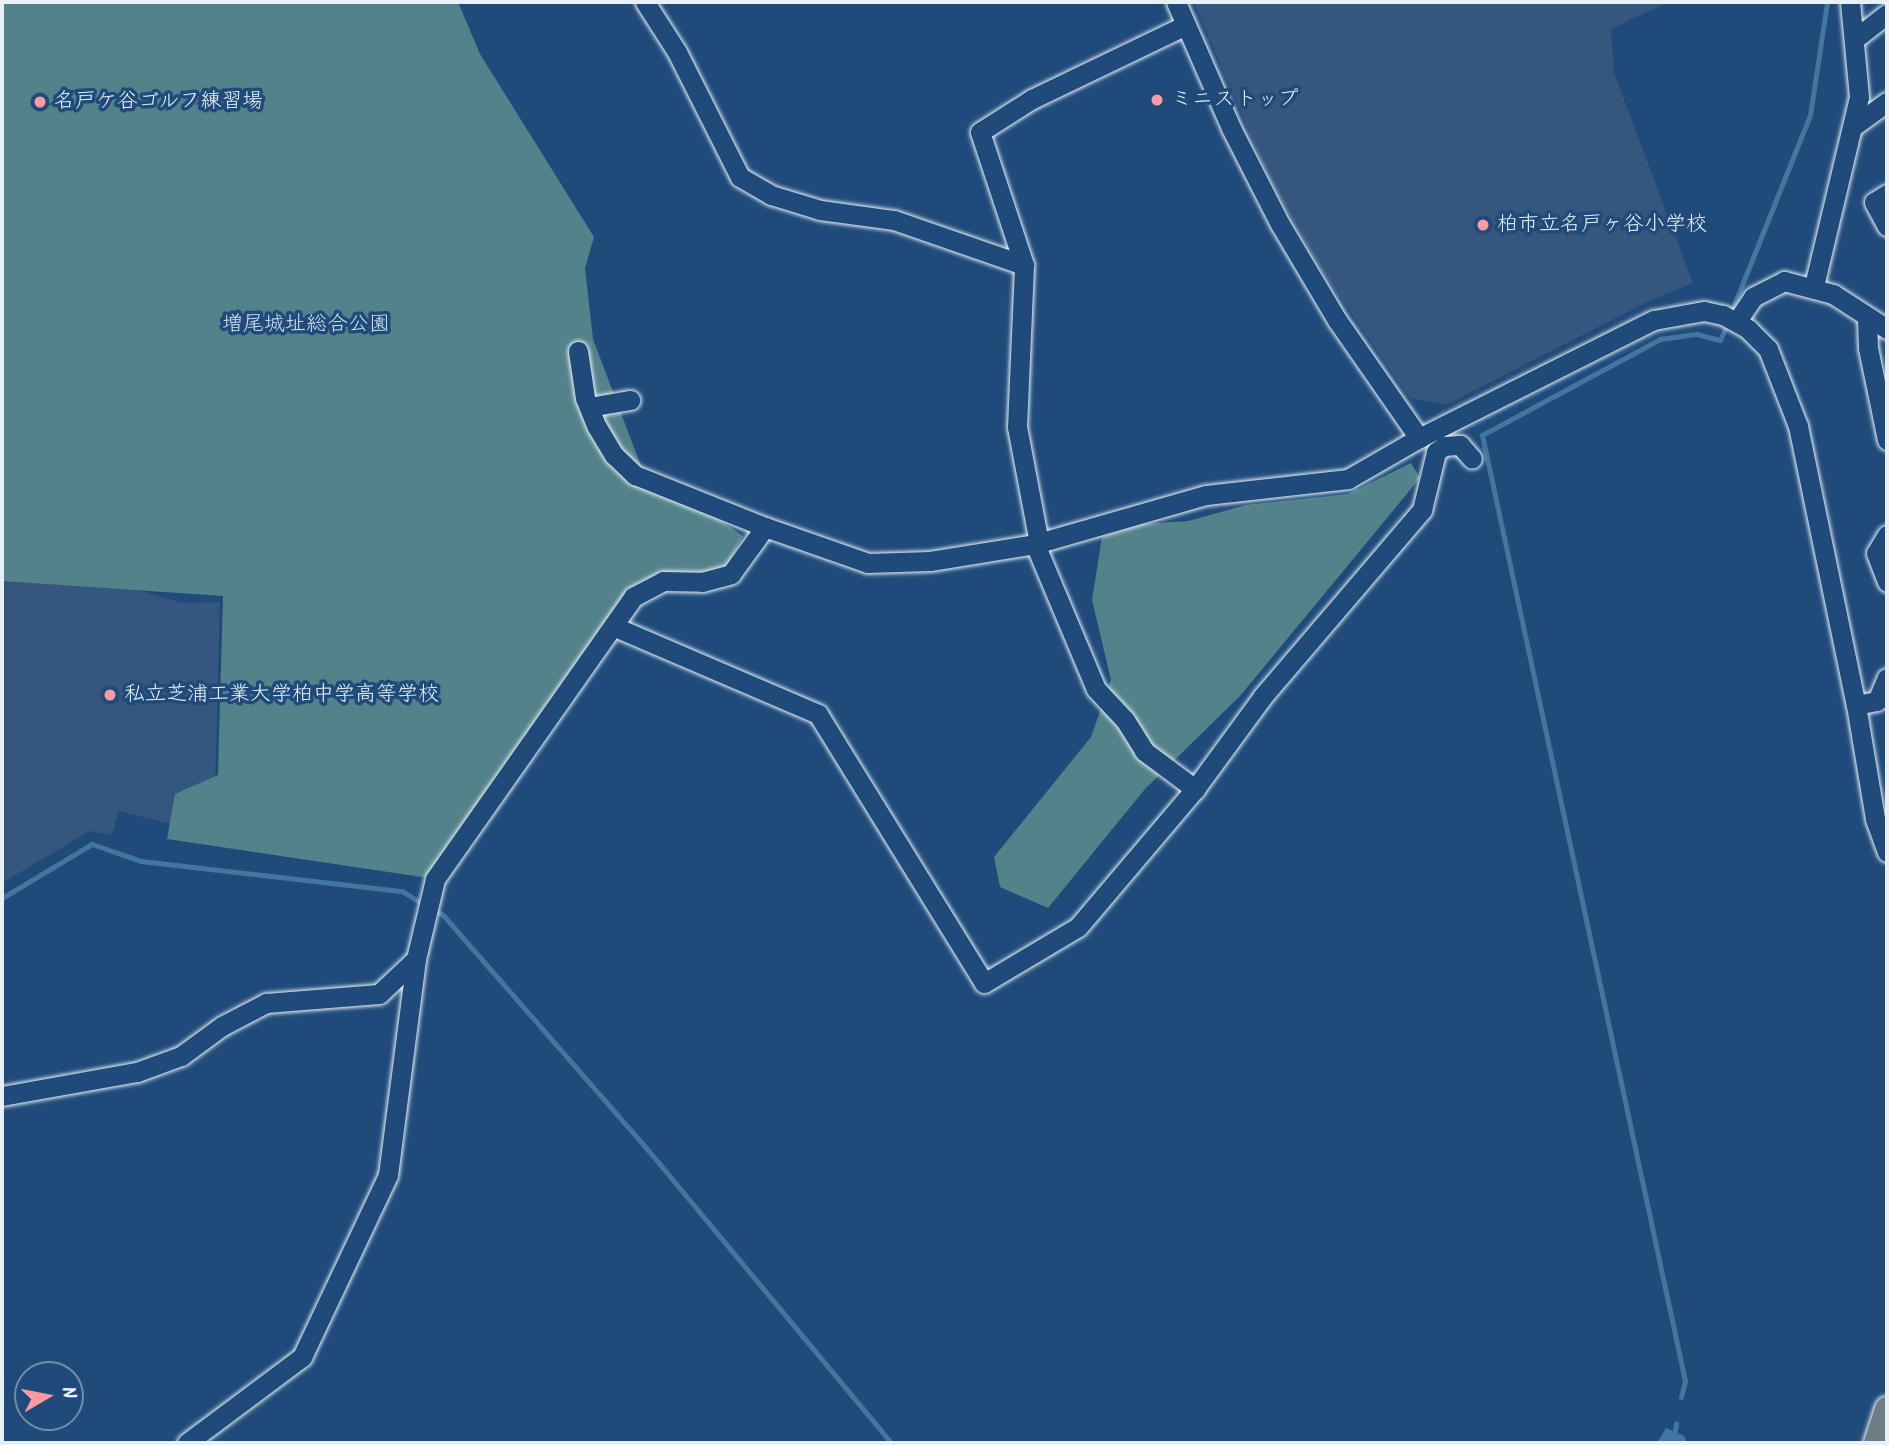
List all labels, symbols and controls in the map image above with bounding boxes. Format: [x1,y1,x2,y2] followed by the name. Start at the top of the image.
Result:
[1171,87,1297,113] place label: ミニストップ
[54,89,264,115] place label: 名戸ケ谷ゴルフ練習場
[1149,92,1165,108] marker: ミニストップ
[32,94,48,110] marker: 名戸ケ谷ゴルフ練習場
[1497,212,1707,238] place label: 柏市立名戸ヶ谷小学校
[1475,217,1491,233] marker: 柏市立名戸ヶ谷小学校
[222,312,390,338] park label: 増尾城址総合公園
[124,682,439,708] place label: 私立芝浦工業大学柏中学高等学校
[102,687,118,703] marker: 私立芝浦工業大学柏中学高等学校
[14,1361,84,1431] north arrow
[52,1384,84,1401] text: N

